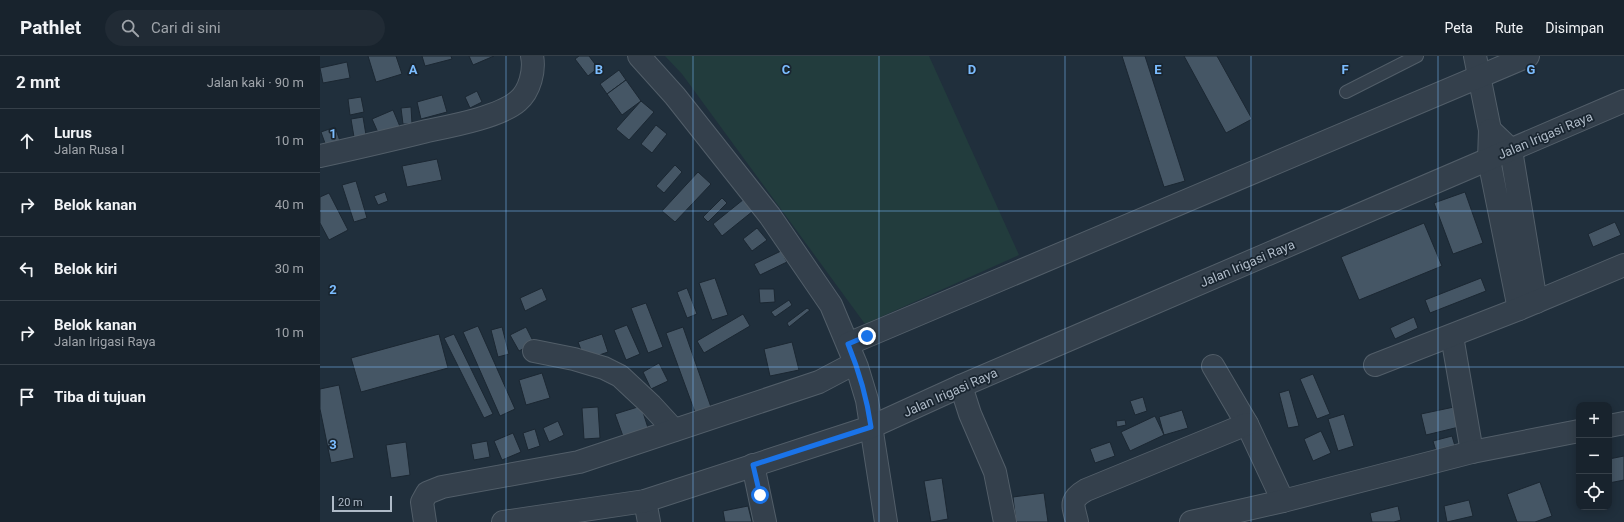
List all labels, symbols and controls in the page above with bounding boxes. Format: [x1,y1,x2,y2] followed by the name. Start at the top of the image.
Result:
[105,10,385,46] search box
[20,16,81,39] text: Pathlet
[119,17,141,39] icon: search
[151,19,221,37] text: Cari di sini
[1445,20,1473,36] text: Peta
[1495,20,1523,36] text: Rute
[1545,20,1604,36] text: Disimpan
[409,62,418,77] text: A
[595,62,603,77] text: B
[782,62,791,77] text: C
[968,62,976,77] text: D
[1154,62,1162,77] text: E
[1341,62,1349,77] text: F
[1527,62,1536,77] text: G
[16,72,60,92] text: 2 mnt
[207,75,304,90] text: Jalan kaki · 90 m
[1496,109,1595,162] street label: Jalan Irigasi Raya
[54,124,92,142] text: Lurus
[329,126,337,141] text: 1
[16,130,38,152] icon: ahead
[275,133,304,148] text: 10 m
[54,142,125,157] text: Jalan Rusa I
[16,194,38,216] icon: right
[54,196,137,214] text: Belok kanan
[275,197,304,212] text: 40 m
[1198,237,1297,290] street label: Jalan Irigasi Raya
[16,258,38,280] icon: left
[54,260,117,278] text: Belok kiri
[275,261,304,276] text: 30 m
[329,282,337,297] text: 2
[54,316,137,334] text: Belok kanan
[16,322,38,344] icon: right
[275,325,304,340] text: 10 m
[858,327,876,345] route end
[54,334,156,349] text: Jalan Irigasi Raya
[901,365,1000,420] street label: Jalan Irigasi Raya
[16,386,38,408] icon: arrive
[54,388,146,406] text: Tiba di tujuan
[1576,402,1612,510] map controls
[1576,402,1612,438] button: +
[329,437,337,452] text: 3
[1576,438,1612,474] button: −
[1576,474,1612,510] button: locate
[751,486,769,504] route start
[332,494,392,513] scale bar
[338,496,363,509] text: 20 m

